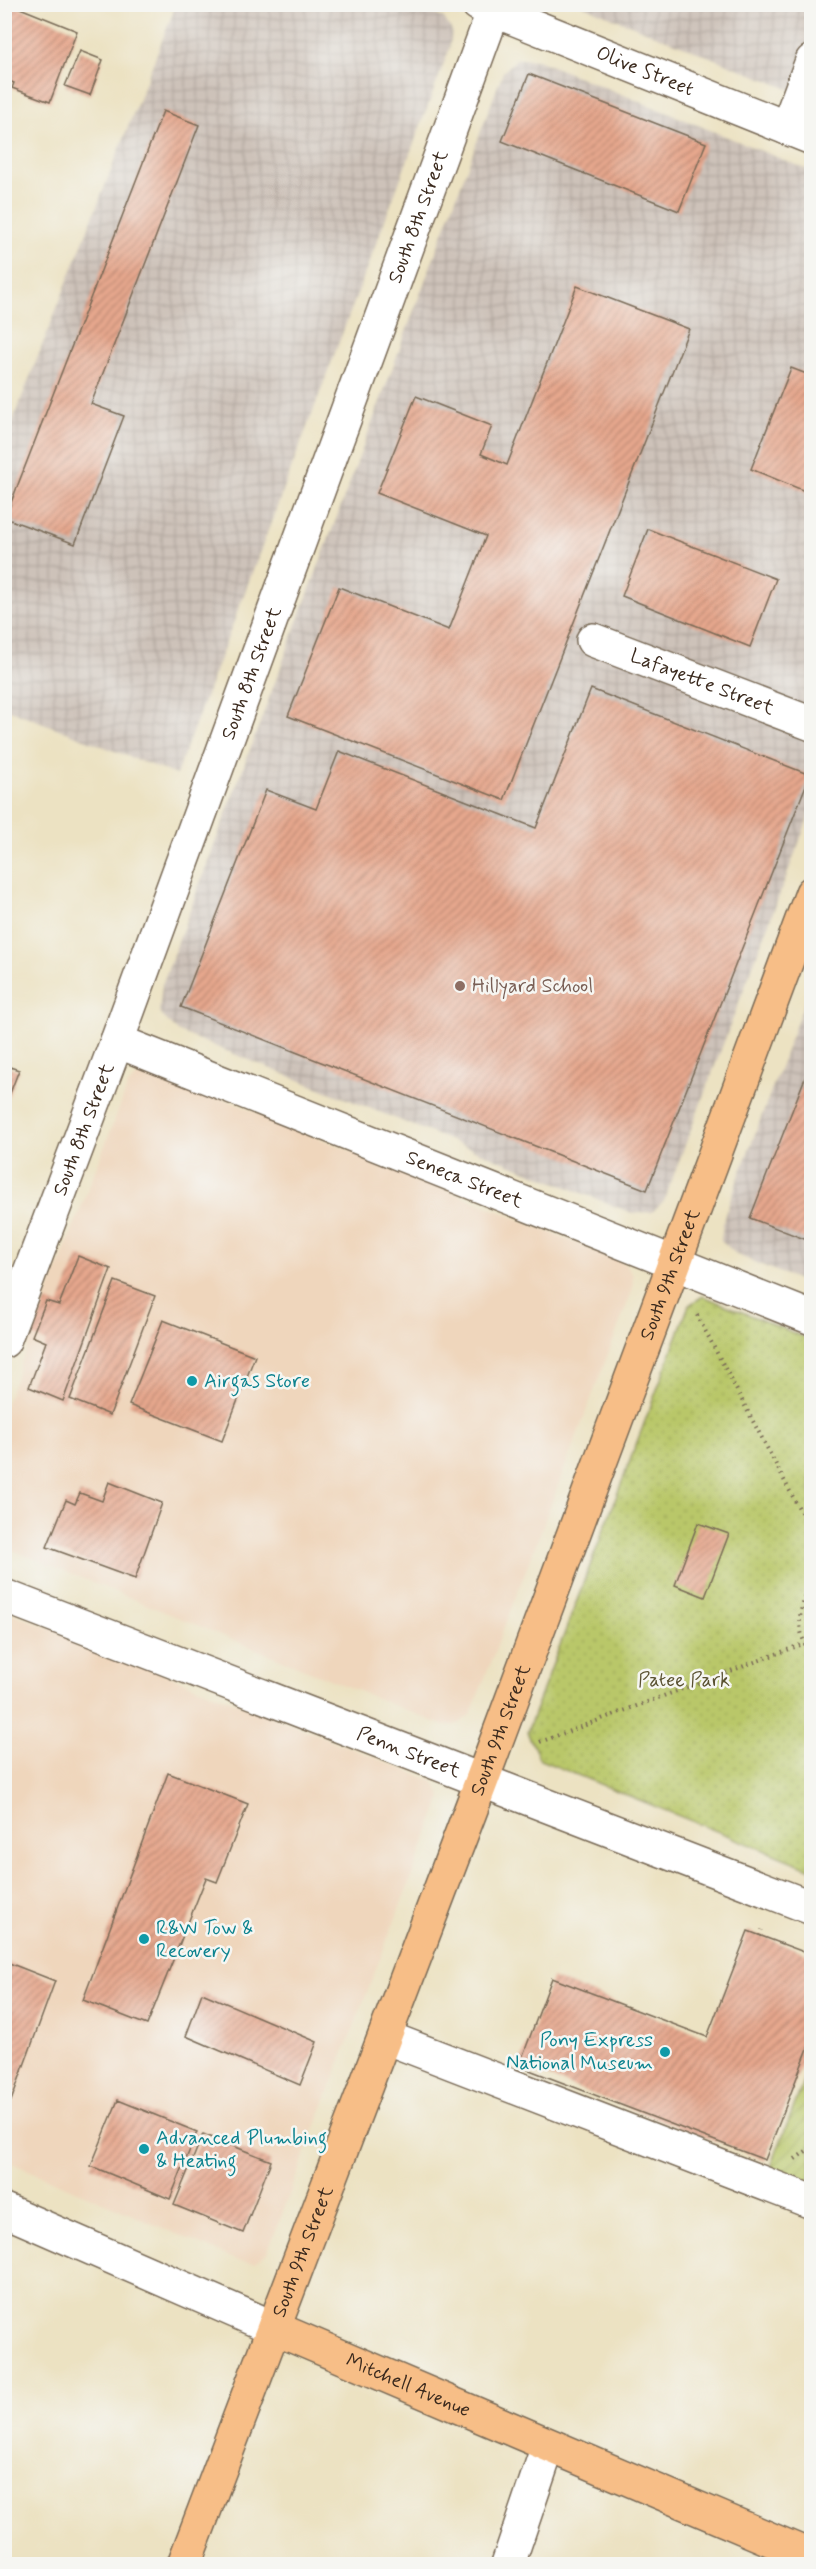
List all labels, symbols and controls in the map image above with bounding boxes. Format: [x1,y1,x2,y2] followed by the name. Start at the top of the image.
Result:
[592,39,698,103] street label: Olive Street
[382,146,455,287] street label: South 8th Street
[215,603,288,744] street label: South 8th Street
[626,642,778,722] street label: Lafayette Street
[472,973,593,1000] place label: Hillyard School
[453,979,467,993] marker: Hillyard School
[46,1059,121,1200] street label: South 8th Street
[402,1144,527,1215] street label: Seneca Street
[633,1205,707,1344] street label: South 9th Street
[204,1368,310,1397] place label: Airgas Store
[185,1374,199,1388] marker: Airgas Store
[464,1660,537,1800] street label: South 9th Street
[638,1667,730,1694] park label: Patee Park
[353,1720,465,1785] street label: Penn Street
[156,1915,253,1965] place label: R&W Tow & Recovery
[137,1932,151,1946] marker: R&W Tow & Recovery
[506,2027,653,2077] place label: Pony Express National Museum
[658,2045,672,2059] marker: Pony Express National Museum
[156,2125,327,2177] place label: Advanced Plumbing & Heating
[137,2142,151,2156] marker: Advanced Plumbing & Heating
[265,2182,340,2321] street label: South 9th Street
[342,2347,475,2424] street label: Mitchell Avenue

